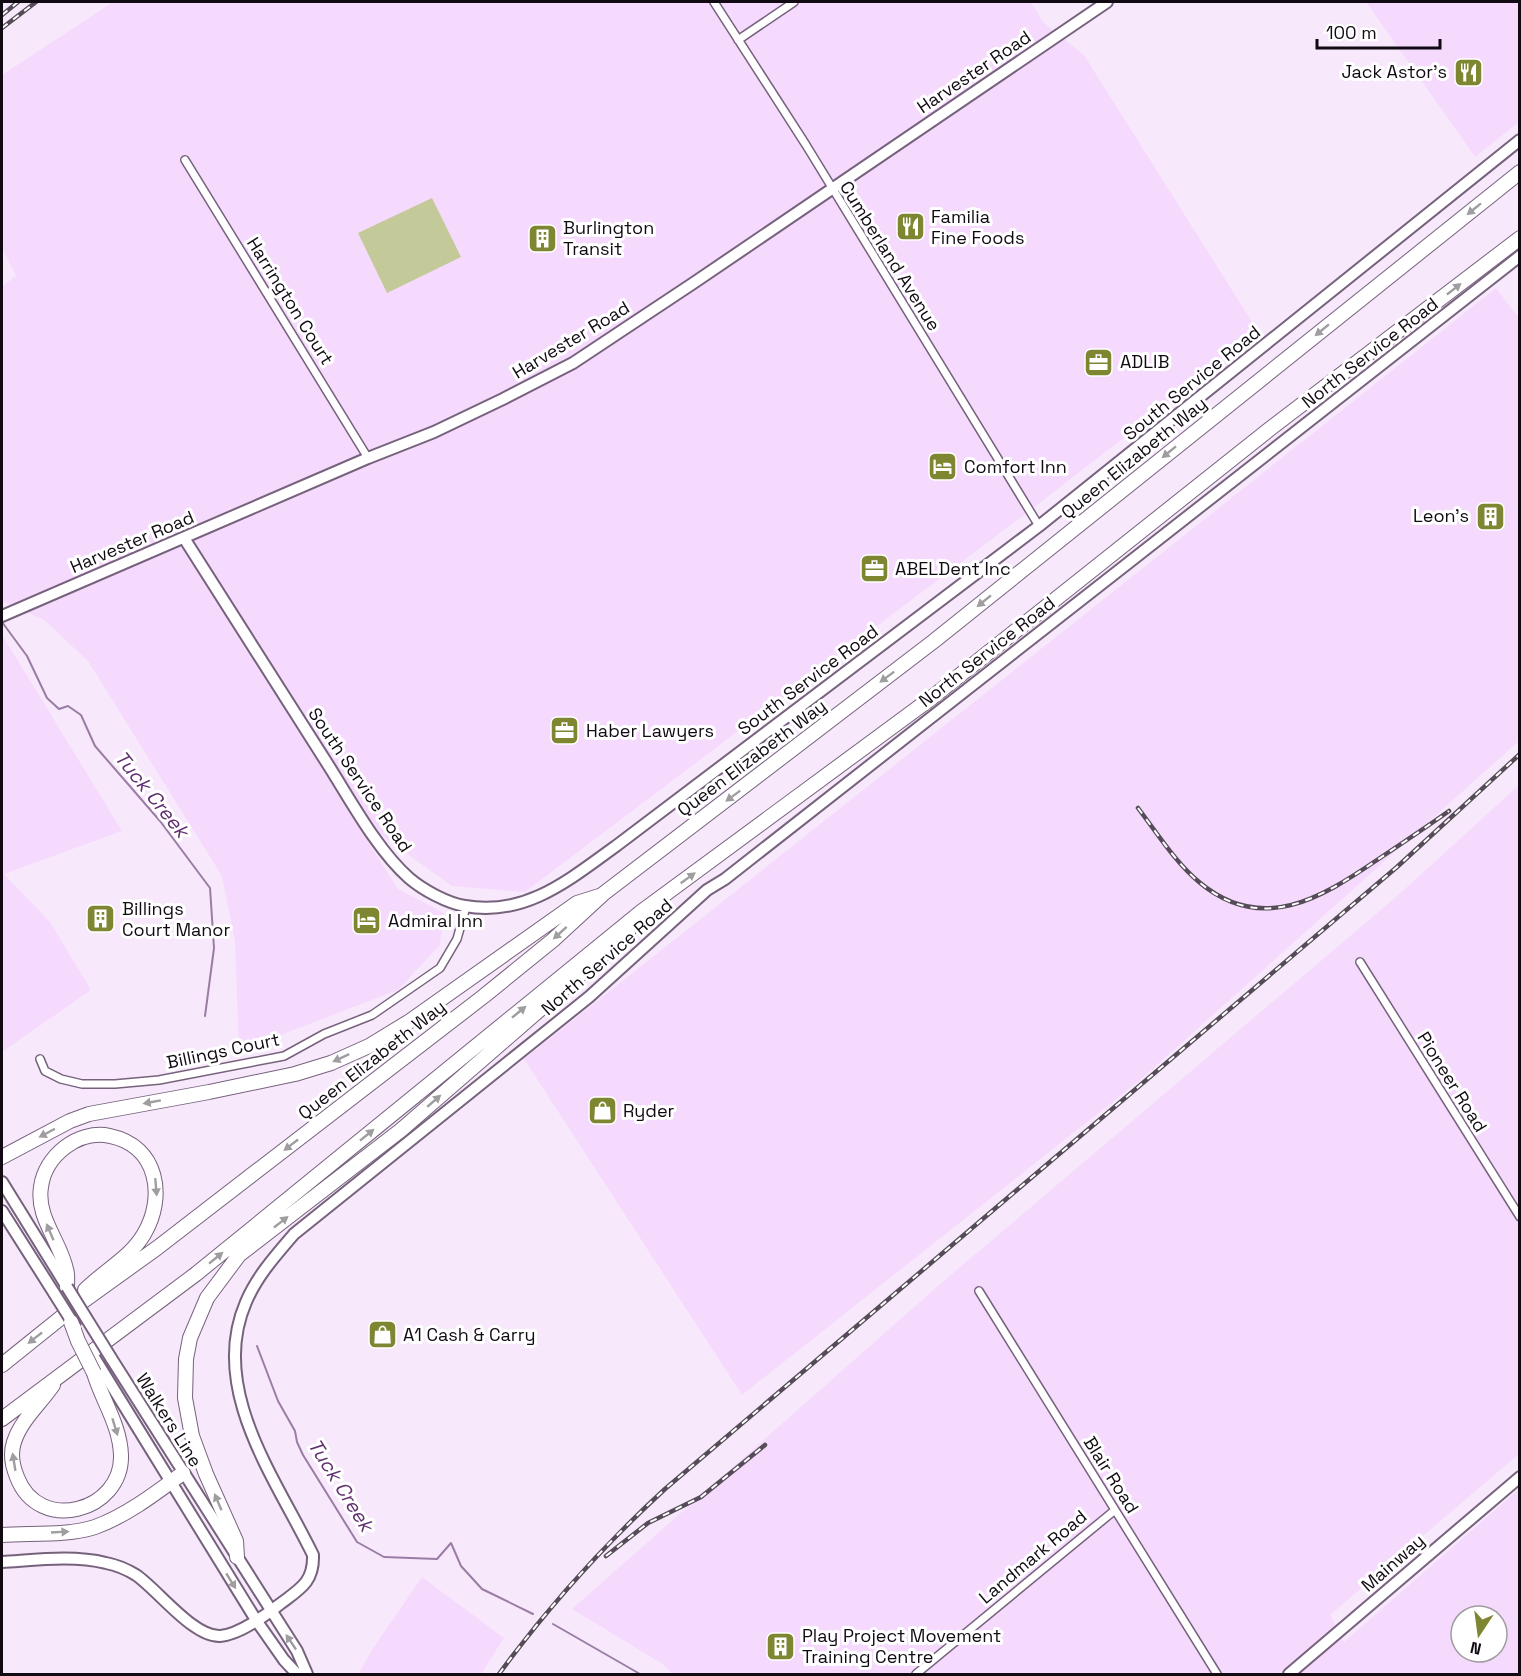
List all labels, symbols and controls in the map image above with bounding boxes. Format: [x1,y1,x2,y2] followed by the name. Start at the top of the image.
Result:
[1317,12,1440,50] scale bar
[1326,21,1377,44] text: 100 m
[912,25,1035,118] street label: Harvester Road
[1452,56,1484,88] restaurant icon: Jack Astor's
[1341,60,1447,83] place label: Jack Astor's
[835,177,946,335] street label: Cumberland Avenue
[1466,202,1482,215] one-way arrow
[931,205,1024,249] place label: Familia Fine Foods
[894,211,926,243] restaurant icon: Familia Fine Foods
[563,216,654,260] place label: Burlington Transit
[526,222,558,254] building icon: Burlington Transit
[242,233,339,369] street label: Harrington Court
[1446,282,1462,295] one-way arrow
[1297,292,1442,413] street label: North Service Road
[508,296,633,384] street label: Harvester Road
[1118,320,1265,445] street label: South Service Road
[1314,324,1329,336] one-way arrow
[1083,346,1115,378] office icon: ADLIB
[1120,350,1169,373] place label: ADLIB
[1056,392,1211,524] street label: Queen Elizabeth Way
[1162,446,1177,458] one-way arrow
[927,451,959,483] hotel icon: Comfort Inn
[964,455,1067,478] place label: Comfort Inn
[1474,500,1506,532] building icon: Leon's
[1413,504,1469,527] place label: Leon's
[66,505,197,578] street label: Harvester Road
[858,553,890,585] office icon: ABELDent Inc
[895,557,1011,580] place label: ABELDent Inc
[914,591,1059,712] street label: North Service Road
[977,594,992,606] one-way arrow
[733,619,882,740] street label: South Service Road
[880,671,895,683] one-way arrow
[672,694,831,821] street label: Queen Elizabeth Way
[303,703,417,857] street label: South Service Road
[549,715,581,747] office icon: Haber Lawyers
[586,719,714,742] place label: Haber Lawyers
[109,745,196,845] water label: Tuck Creek
[725,789,740,801] one-way arrow
[680,872,695,884] one-way arrow
[536,893,677,1020] street label: North Service Road
[122,897,230,941] place label: Billings Court Manor
[85,903,117,935] building icon: Billings Court Manor
[351,905,383,937] hotel icon: Admiral Inn
[388,909,483,932] place label: Admiral Inn
[553,926,568,939] one-way arrow
[293,995,450,1124] street label: Queen Elizabeth Way
[511,1006,526,1018] one-way arrow
[164,1027,282,1074] street label: Billings Court
[1412,1027,1492,1136] street label: Pioneer Road
[333,1054,350,1063] one-way arrow
[426,1095,441,1108] one-way arrow
[586,1095,618,1127] shop icon: Ryder
[142,1098,161,1107] one-way arrow
[623,1099,675,1122] place label: Ryder
[38,1128,55,1138] one-way arrow
[359,1128,375,1141] one-way arrow
[283,1138,299,1151] one-way arrow
[151,1178,161,1197] one-way arrow
[274,1217,289,1229] one-way arrow
[46,1223,55,1240] one-way arrow
[208,1251,224,1264] one-way arrow
[366,1319,398,1351] shop icon: A1 Cash & Carry
[403,1323,535,1346] place label: A1 Cash & Carry
[27,1332,43,1345] one-way arrow
[131,1368,207,1471] street label: Walkers Line
[111,1418,120,1436] one-way arrow
[1079,1432,1144,1518] street label: Blair Road
[302,1434,381,1538] water label: Tuck Creek
[9,1452,18,1471] one-way arrow
[213,1493,223,1511] one-way arrow
[974,1505,1091,1608] street label: Landmark Road
[50,1527,69,1536] one-way arrow
[1356,1529,1429,1596] street label: Mainway
[225,1573,236,1589] one-way arrow
[1449,1604,1509,1664] north arrow
[802,1624,1001,1668] place label: Play Project Movement Training Centre
[765,1630,797,1662] building icon: Play Project Movement Training Centre
[286,1634,297,1650] one-way arrow
[1468,1637,1483,1660] text: N

